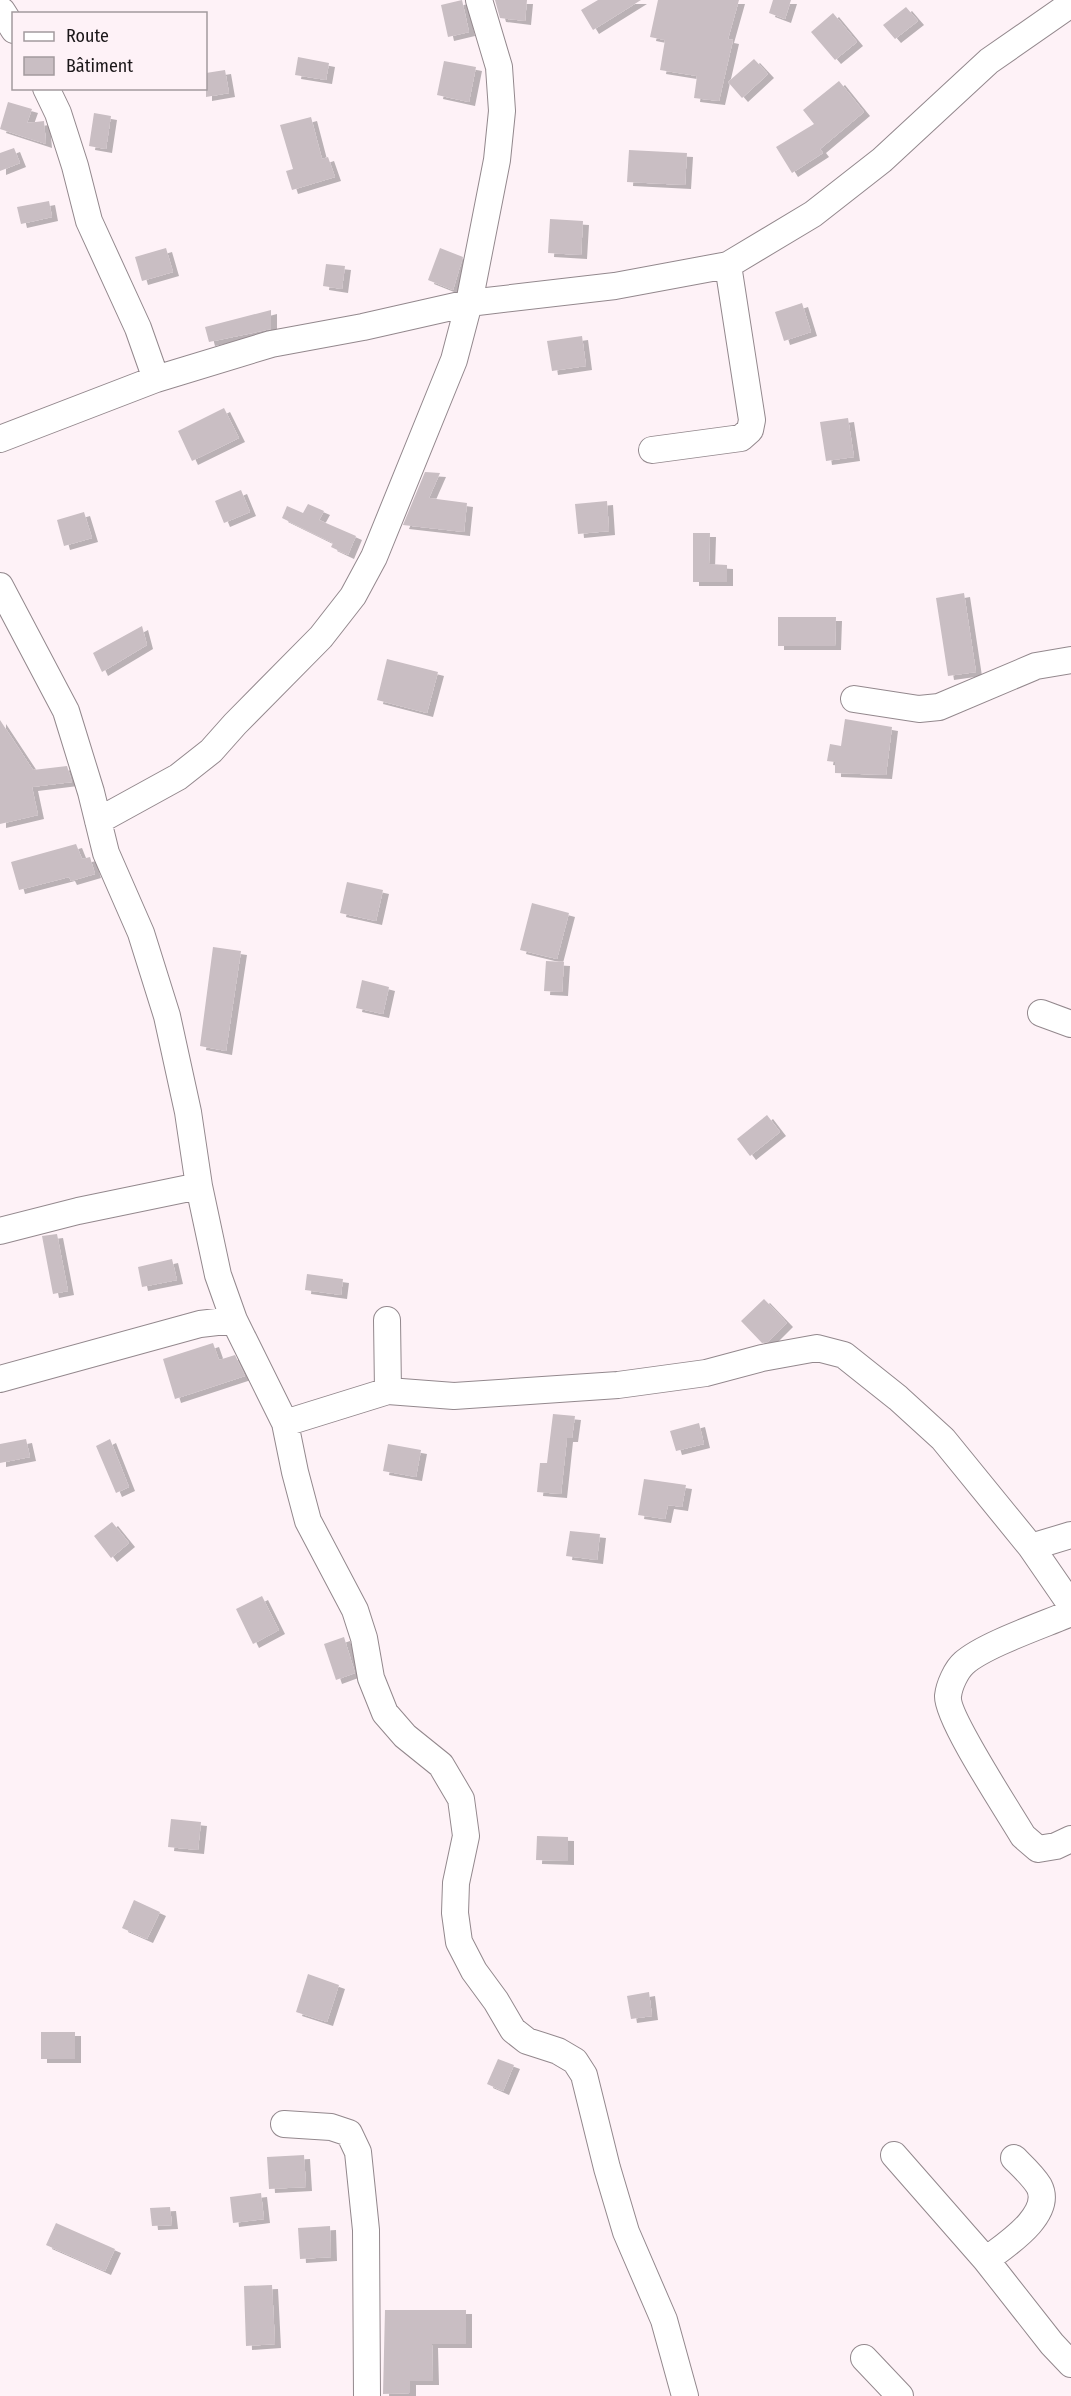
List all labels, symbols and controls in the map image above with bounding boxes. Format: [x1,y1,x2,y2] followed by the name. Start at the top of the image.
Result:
[12,12,207,90] legend
[66,25,109,47] text: Route
[66,55,133,77] text: Bâtiment

